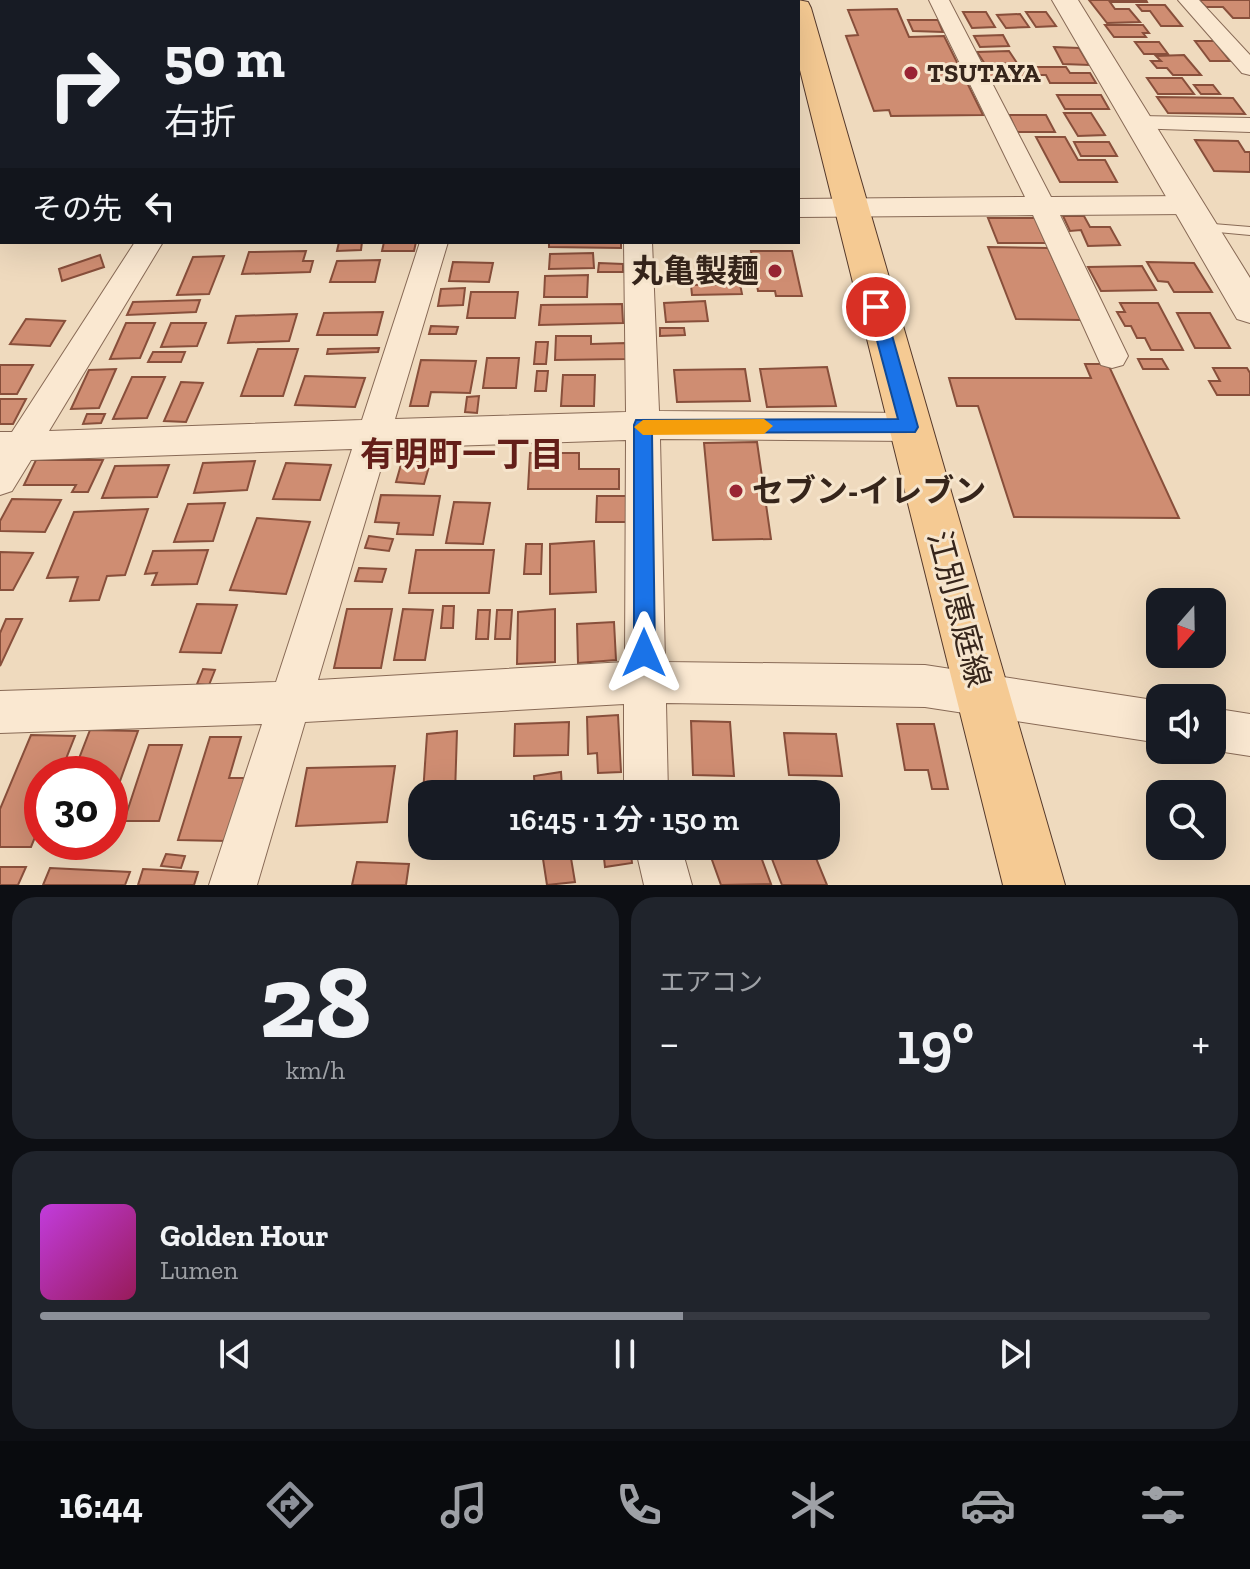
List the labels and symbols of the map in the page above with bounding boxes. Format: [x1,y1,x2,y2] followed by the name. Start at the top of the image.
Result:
[927,57,1041,89] place label: TSUTAYA
[902,64,920,82] marker: TSUTAYA
[631,252,759,290] place label: 丸亀製麺
[766,262,784,280] marker: 丸亀製麺
[842,273,910,341] pin
[360,434,564,475] district label: 有明町一丁目
[752,472,986,510] place label: セブン-イレブン
[727,482,745,500] marker: セブン-イレブン
[920,527,998,691] street label: 江別恵庭線
[1146,588,1226,668] north arrow
[602,611,686,695] position arrow
[24,756,128,860] speed limit sign: 30

